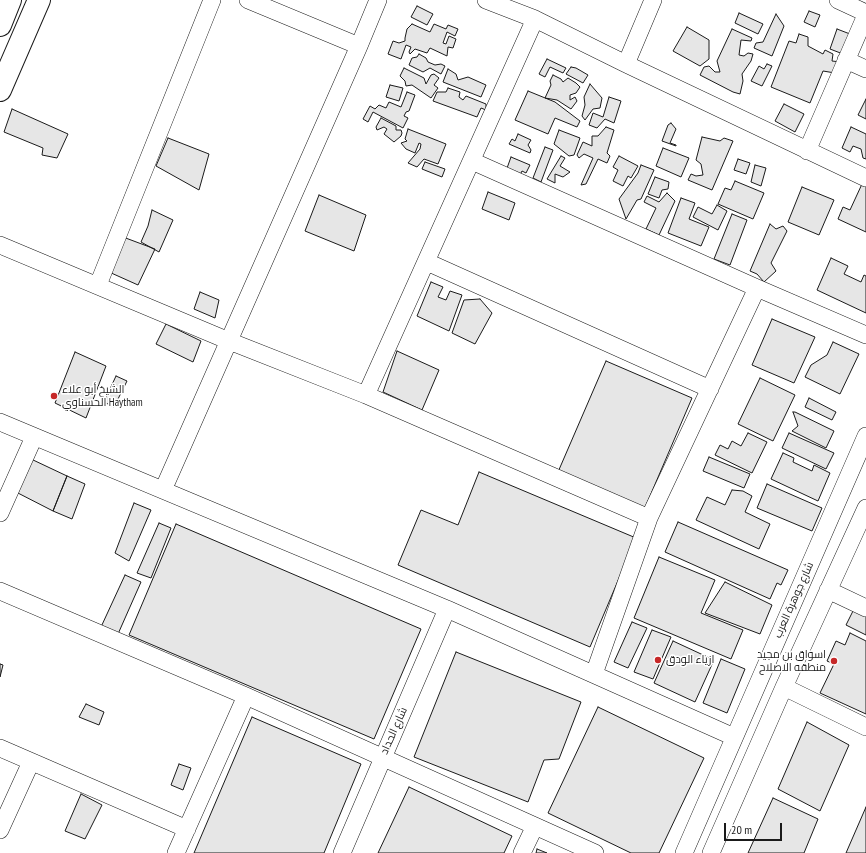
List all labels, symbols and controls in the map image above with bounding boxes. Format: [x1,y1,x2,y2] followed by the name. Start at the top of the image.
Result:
[62,383,143,409] place label: الشيخ أبو علاء الحسناوي Haytham
[49,391,59,401] marker: الشيخ أبو علاء الحسناوي Haytham
[771,560,817,640] street label: شارع جوهرة العرب
[757,648,826,674] place label: اسواق بن مجيد منطقه الاصلاح
[666,653,714,667] place label: ازياء الودق
[653,655,663,665] marker: ازياء الودق
[829,656,839,666] marker: اسواق بن مجيد منطقه الاصلاح
[378,705,410,757] street label: شارع الحداد
[726,815,784,841] scale bar
[731,822,752,837] text: 20 m

